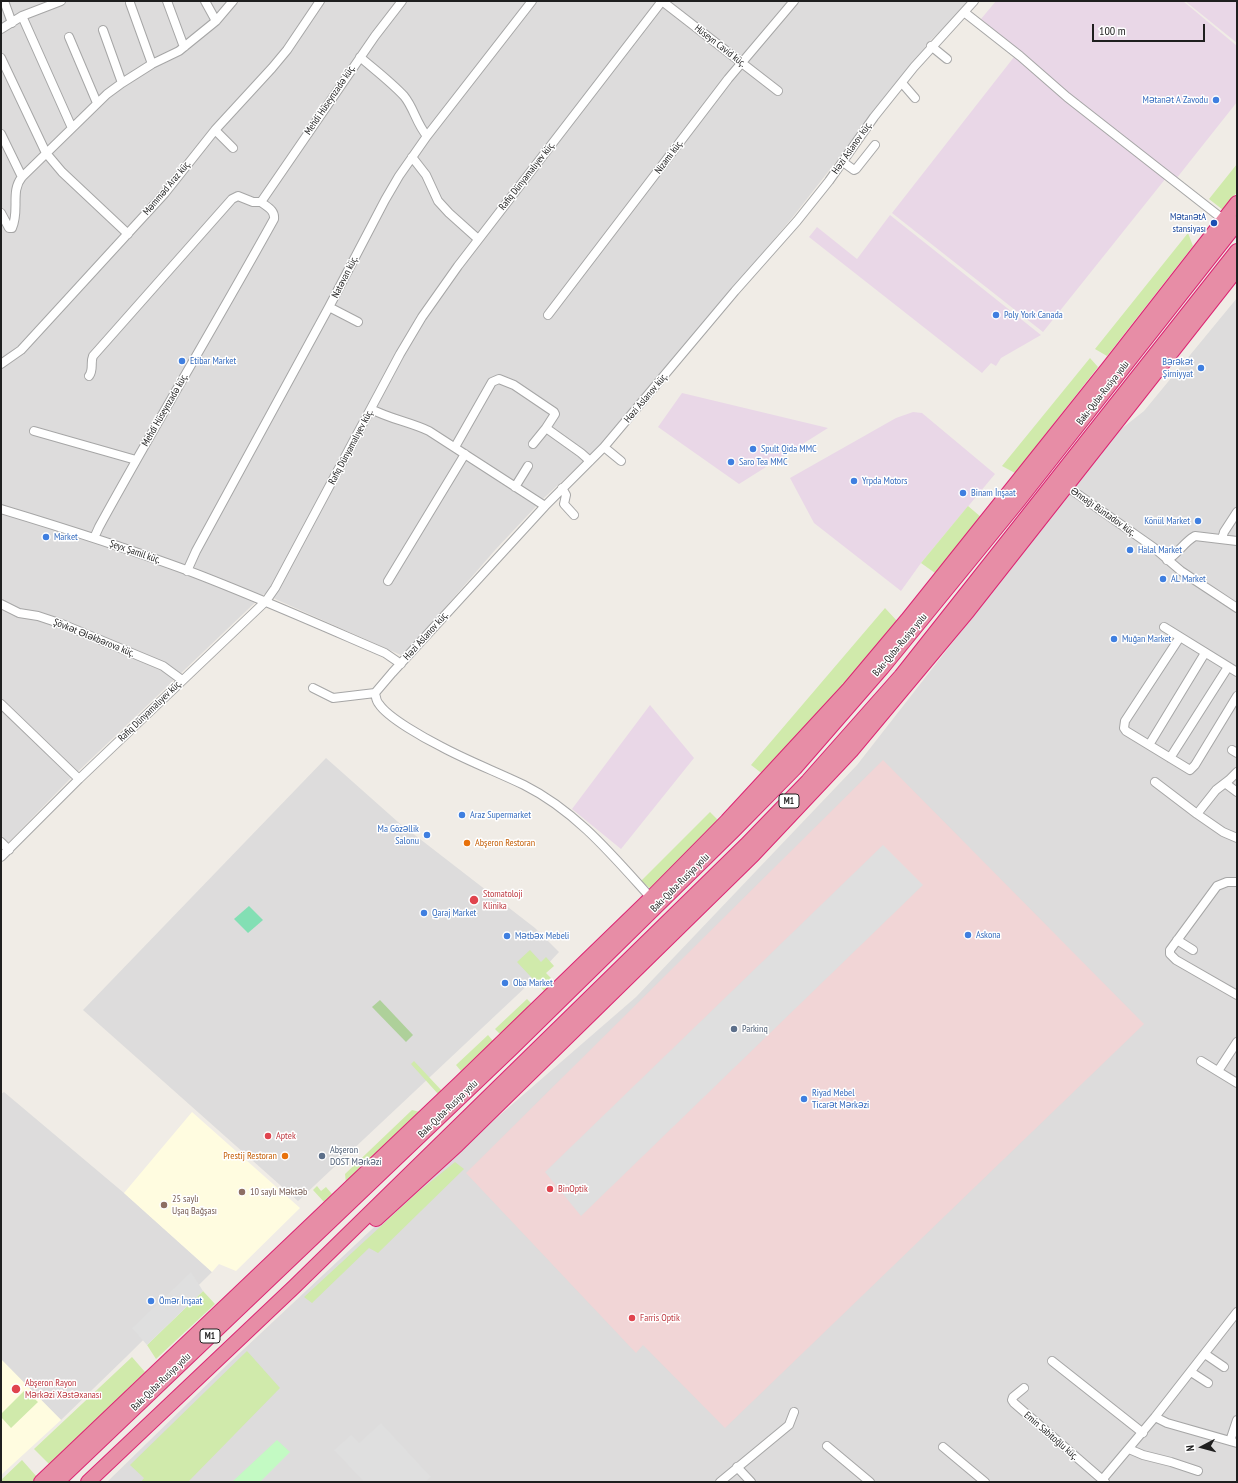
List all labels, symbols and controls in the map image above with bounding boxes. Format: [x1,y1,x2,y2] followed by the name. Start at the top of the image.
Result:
[1094,16,1207,42] scale bar
[692,22,748,70] street label: Hüseyn Cavid küç.
[1099,23,1126,38] text: 100 m
[302,63,358,137] street label: Mehdi Hüseynzadə küç.
[1143,94,1208,106] place label: Mətanət A Zavodu
[1211,95,1221,105] marker: Mətanət A Zavodu
[829,119,875,177] street label: Həzi Aslanov küç.
[652,138,686,176] street label: Nizami küç.
[497,139,557,213] street label: Rafiq Dünyamalıyev küç.
[141,158,193,218] street label: Məmməd Araz küç.
[1170,211,1206,234] place label: MətanətA stansiyası
[1209,218,1219,228] marker: MətanətA stansiyası
[329,254,361,300] street label: Natəvan küç.
[1004,309,1063,321] place label: Poly York Canada
[991,310,1001,320] marker: Poly York Canada
[190,355,236,367] place label: Etibar Market
[177,356,187,366] marker: Etibar Market
[1162,356,1193,380] place label: Bərəkət Şirniyyat
[1074,359,1132,427] street label: Bakı-Quba-Rusiya yolu
[1196,363,1206,373] marker: Bərəkət Şirniyyat
[622,371,670,425] street label: Həzi Aslanov küç.
[139,372,191,448] street label: Mehdi Hüseynzadə küç.
[326,407,376,487] street label: Rafiq Dünyamalıyev küç.
[761,443,817,455] place label: Spult Qida MMC
[748,444,758,454] marker: Spult Qida MMC
[739,456,787,468] place label: Saro Tea MMC
[726,457,736,467] marker: Saro Tea MMC
[862,475,907,487] place label: Yrpda Motors
[849,476,859,486] marker: Yrpda Motors
[1068,485,1138,539] street label: Ənnağı Büntadov küç.
[971,487,1016,499] place label: Binam İnşaat
[958,488,968,498] marker: Binam İnşaat
[1144,515,1190,527] place label: Könül Market
[1193,516,1203,526] marker: Könül Market
[54,531,78,543] place label: Market
[41,532,51,542] marker: Market
[108,538,162,566] street label: Şeyx Şamil küç.
[1138,544,1182,556] place label: Halal Market
[1125,545,1135,555] marker: Halal Market
[1171,573,1206,585] place label: AL Market
[1158,574,1168,584] marker: AL Market
[401,609,451,663] street label: Həzi Aslanov küç.
[870,611,930,679] street label: Bakı-Quba-Rusiya yolu
[52,616,136,660] street label: Şövkət Ələkbərova küç.
[1122,633,1171,645] place label: Muğan Market
[1109,634,1119,644] marker: Muğan Market
[116,678,184,744] street label: Rafiq Dünyamalıyev küç.
[779,794,799,808] road number: M1
[470,809,531,821] place label: Araz Supermarket
[457,810,467,820] marker: Araz Supermarket
[378,823,419,846] place label: Ma Gözəllik Salonu
[422,830,432,840] marker: Ma Gözəllik Salonu
[475,837,535,849] place label: Abşeron Restoran
[462,838,472,848] marker: Abşeron Restoran
[648,851,712,915] street label: Bakı-Quba-Rusiya yolu
[483,888,523,912] place label: Stomatoloji Klinika
[468,894,480,906] marker: Stomatoloji Klinika
[432,907,476,919] place label: Qaraj Market
[419,908,429,918] marker: Qaraj Market
[976,929,1001,941] place label: Askona
[515,930,569,942] place label: Mətbəx Mebeli
[963,930,973,940] marker: Askona
[502,931,512,941] marker: Mətbəx Mebeli
[513,977,553,989] place label: Oba Market
[500,978,510,988] marker: Oba Market
[742,1023,768,1035] place label: Parkinq
[729,1024,739,1034] marker: Parkinq
[416,1078,480,1140] street label: Bakı-Quba-Rusiya yolu
[812,1087,869,1110] place label: Riyad Mebel Ticarət Mərkəzi
[799,1094,809,1104] marker: Riyad Mebel Ticarət Mərkəzi
[276,1130,296,1142] place label: Aptek
[263,1131,273,1141] marker: Aptek
[330,1144,381,1168] place label: Abşeron DOST Mərkəzi
[223,1150,277,1162] place label: Prestij Restoran
[280,1151,290,1161] marker: Prestij Restoran
[317,1151,327,1161] marker: Abşeron DOST Mərkəzi
[558,1183,588,1195] place label: BinOptik
[545,1184,555,1194] marker: BinOptik
[250,1186,307,1198] place label: 10 saylı Məktəb
[237,1187,247,1197] marker: 10 saylı Məktəb
[172,1193,217,1216] place label: 25 saylı Uşaq Bağşası
[159,1200,169,1210] marker: 25 saylı Uşaq Bağşası
[159,1295,202,1307] place label: Ömər İnşaat
[146,1296,156,1306] marker: Ömər İnşaat
[640,1312,680,1324] place label: Farris Optik
[627,1313,637,1323] marker: Farris Optik
[200,1329,220,1343] road number: M1
[129,1351,193,1413] street label: Bakı-Quba-Rusiya yolu
[25,1377,101,1400] place label: Abşeron Rayon Mərkəzi Xəstəxanası
[10,1383,22,1395] marker: Abşeron Rayon Mərkəzi Xəstəxanası
[1021,1409,1081,1463] street label: Emin Sabitoğlu küç.
[1182,1427,1222,1467] north arrow
[1183,1445,1197,1452] text: N

